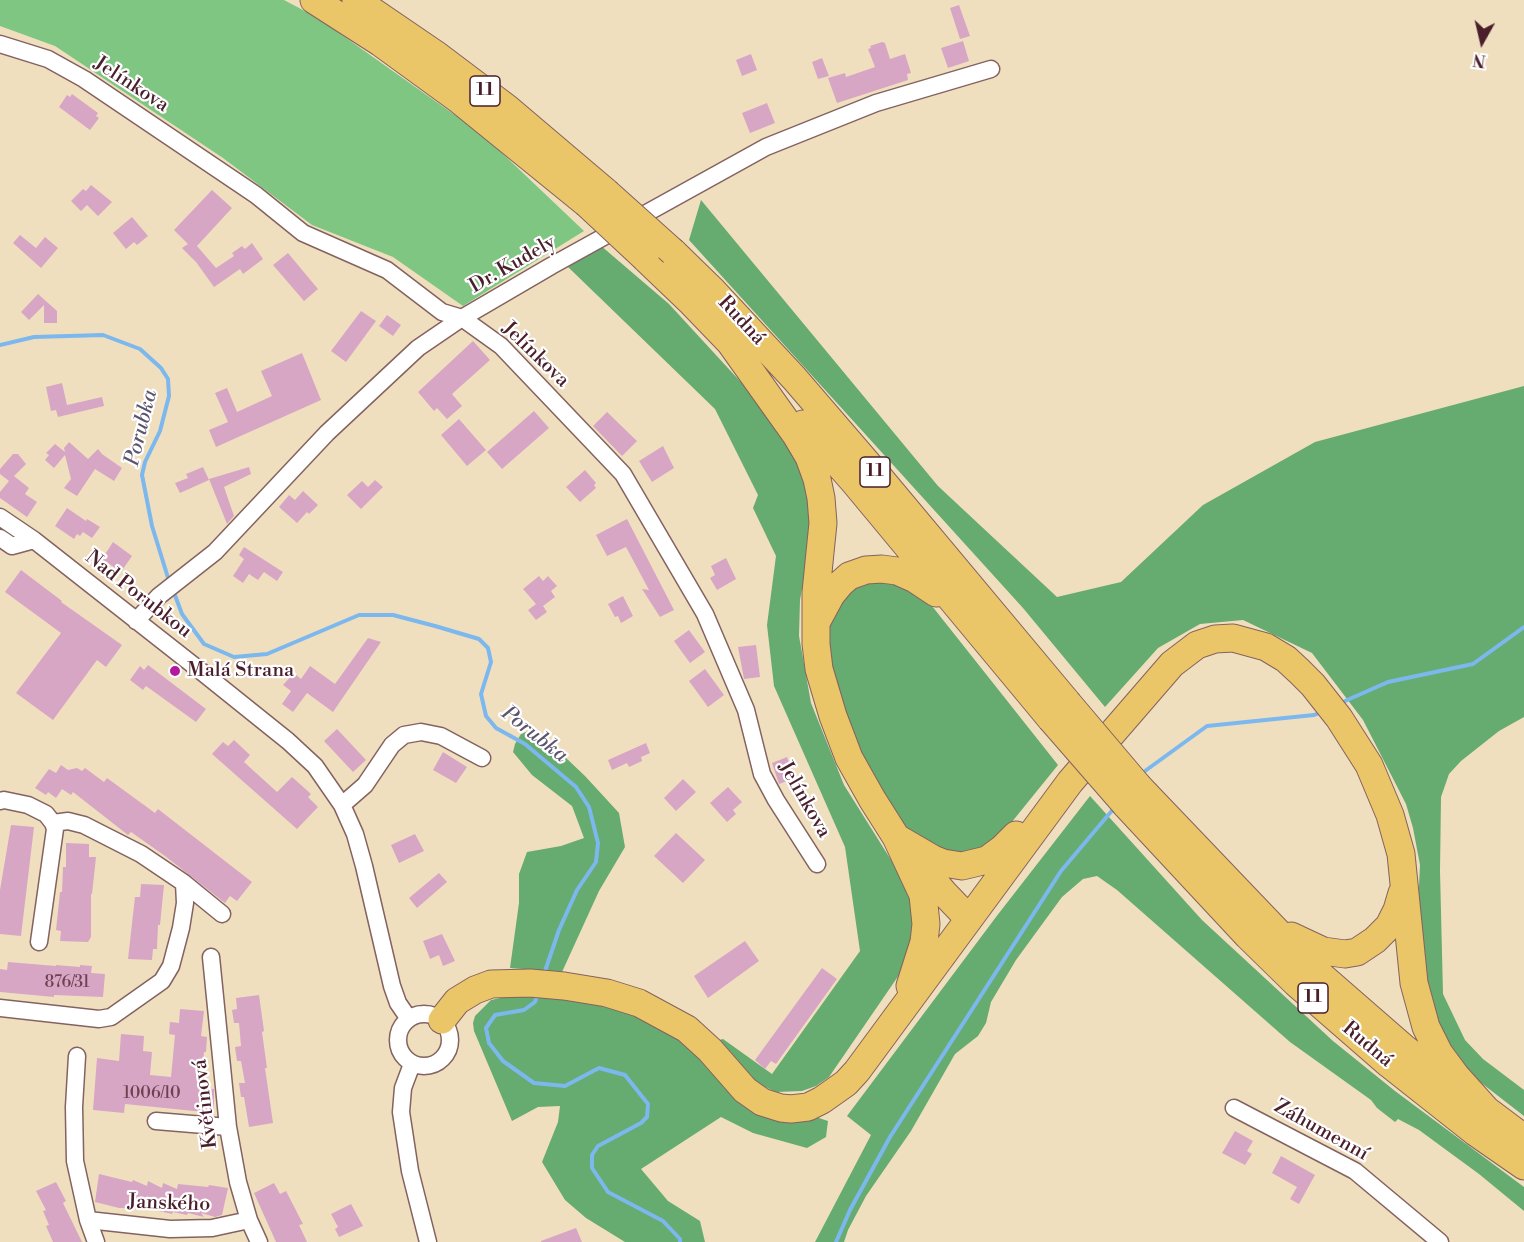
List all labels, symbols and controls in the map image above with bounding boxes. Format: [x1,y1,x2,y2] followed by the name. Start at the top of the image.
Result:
[1452,12,1512,72] north arrow
[1472,49,1487,71] text: N
[89,52,173,118] street label: Jelínkova
[470,76,500,106] road number: 11
[466,231,560,299] street label: Dr. Kudely
[712,291,770,351] street label: Rudná
[496,317,574,393] street label: Jelínkova
[120,388,164,468] water label: Porubka
[860,457,890,487] road number: 11
[80,546,196,644] street label: Nad Porubkou
[187,659,294,683] place label: Malá Strana
[168,664,182,678] marker: Malá Strana
[496,701,572,769] water label: Porubka
[773,758,835,842] street label: Jelínkova
[44,973,90,993] house number: 876/31
[1298,983,1328,1013] road number: 11
[1337,1017,1397,1073] street label: Rudná
[189,1058,223,1150] street label: Květinová
[123,1084,181,1104] house number: 1006/10
[1269,1095,1373,1167] street label: Záhumenní
[127,1191,211,1217] street label: Janského

